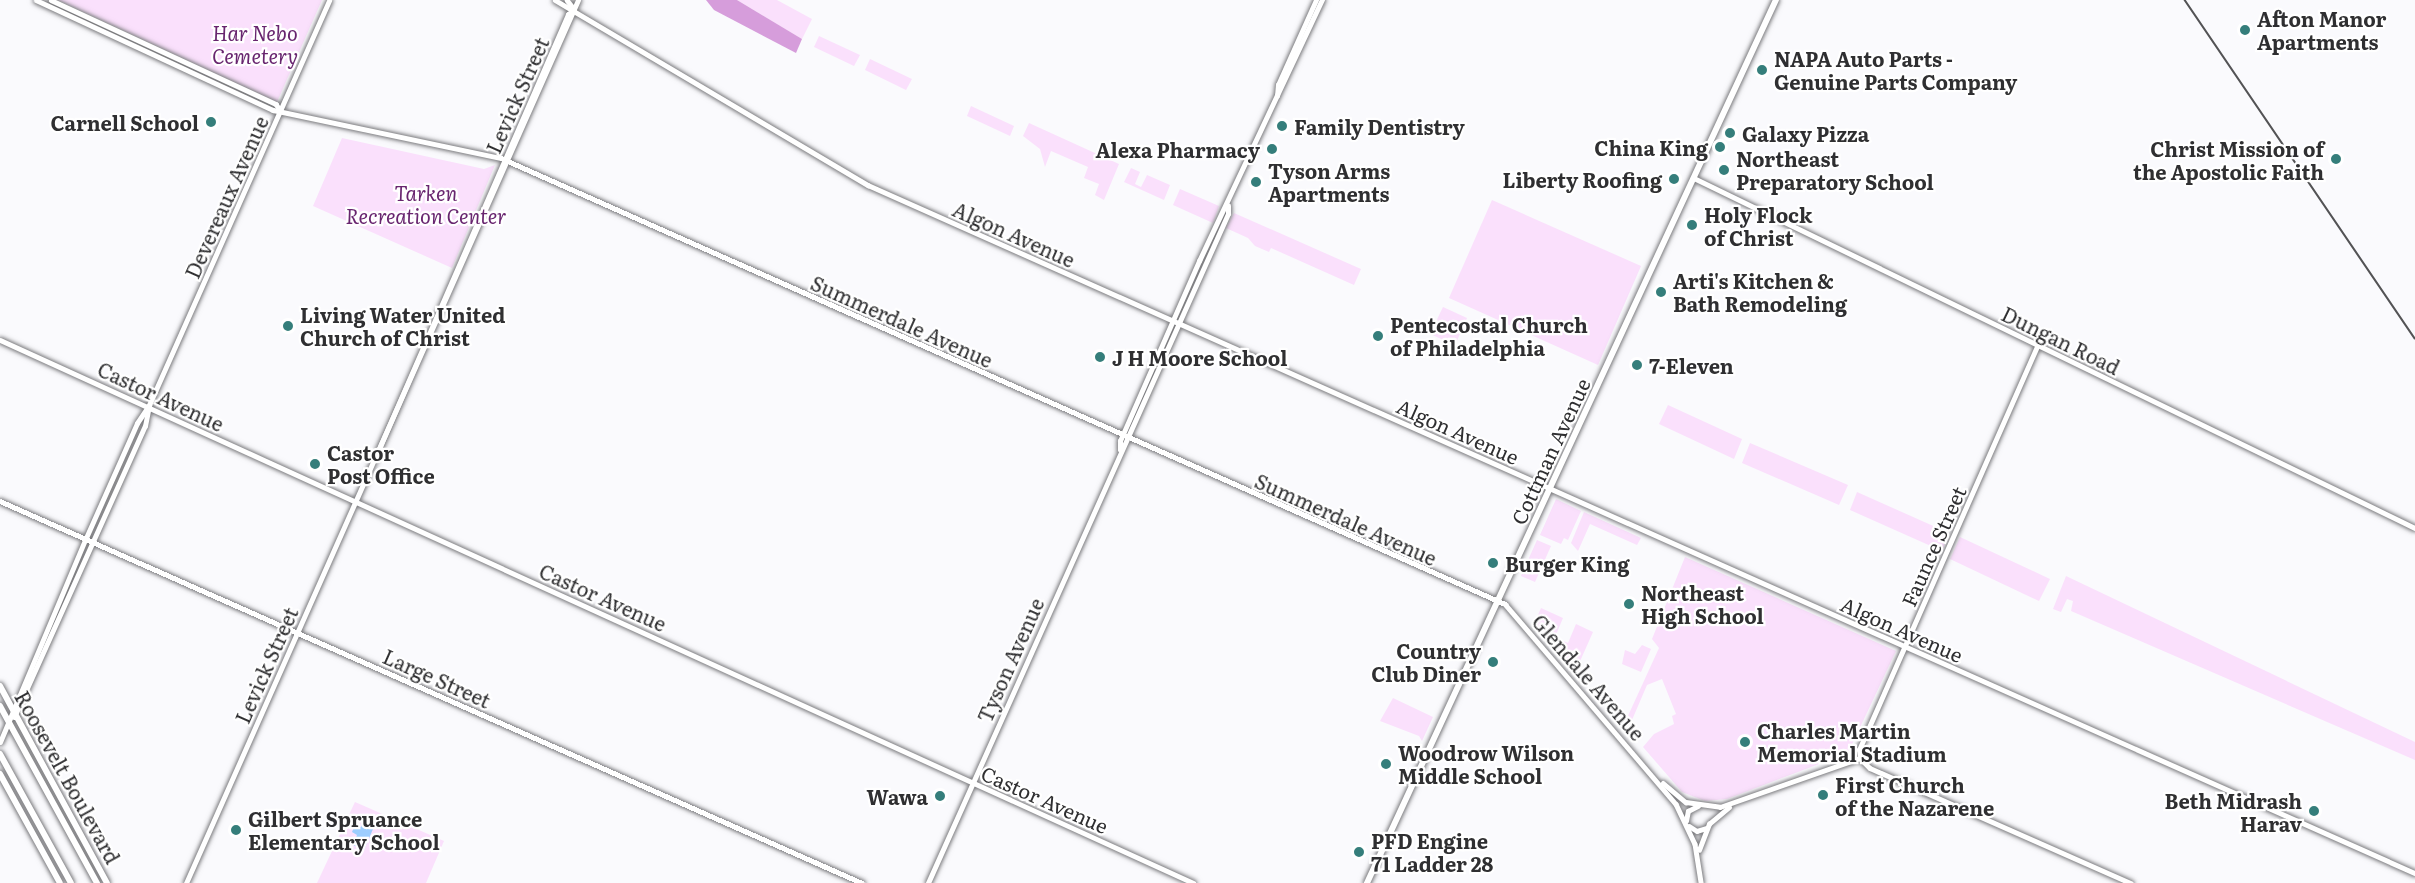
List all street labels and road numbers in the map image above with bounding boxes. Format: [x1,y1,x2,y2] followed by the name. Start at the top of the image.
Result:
[481,33,553,157] street label: Levick Street
[179,112,273,282] street label: Devereaux Avenue
[949,196,1079,272] street label: Algon Avenue
[807,270,997,372] street label: Summerdale Avenue
[1998,301,2124,379] street label: Dungan Road
[94,356,228,436] street label: Castor Avenue
[1506,374,1594,528] street label: Cottman Avenue
[1393,393,1523,469] street label: Algon Avenue
[1251,468,1441,570] street label: Summerdale Avenue
[1896,482,1970,610] street label: Faunce Street
[536,558,670,636] street label: Castor Avenue
[1837,591,1967,667] street label: Algon Avenue
[972,594,1048,726] street label: Tyson Avenue
[230,603,302,727] street label: Levick Street
[1528,609,1650,745] street label: Glendale Avenue
[380,644,494,712] street label: Large Street
[11,686,125,868] street label: Roosevelt Boulevard
[978,760,1112,838] street label: Castor Avenue

